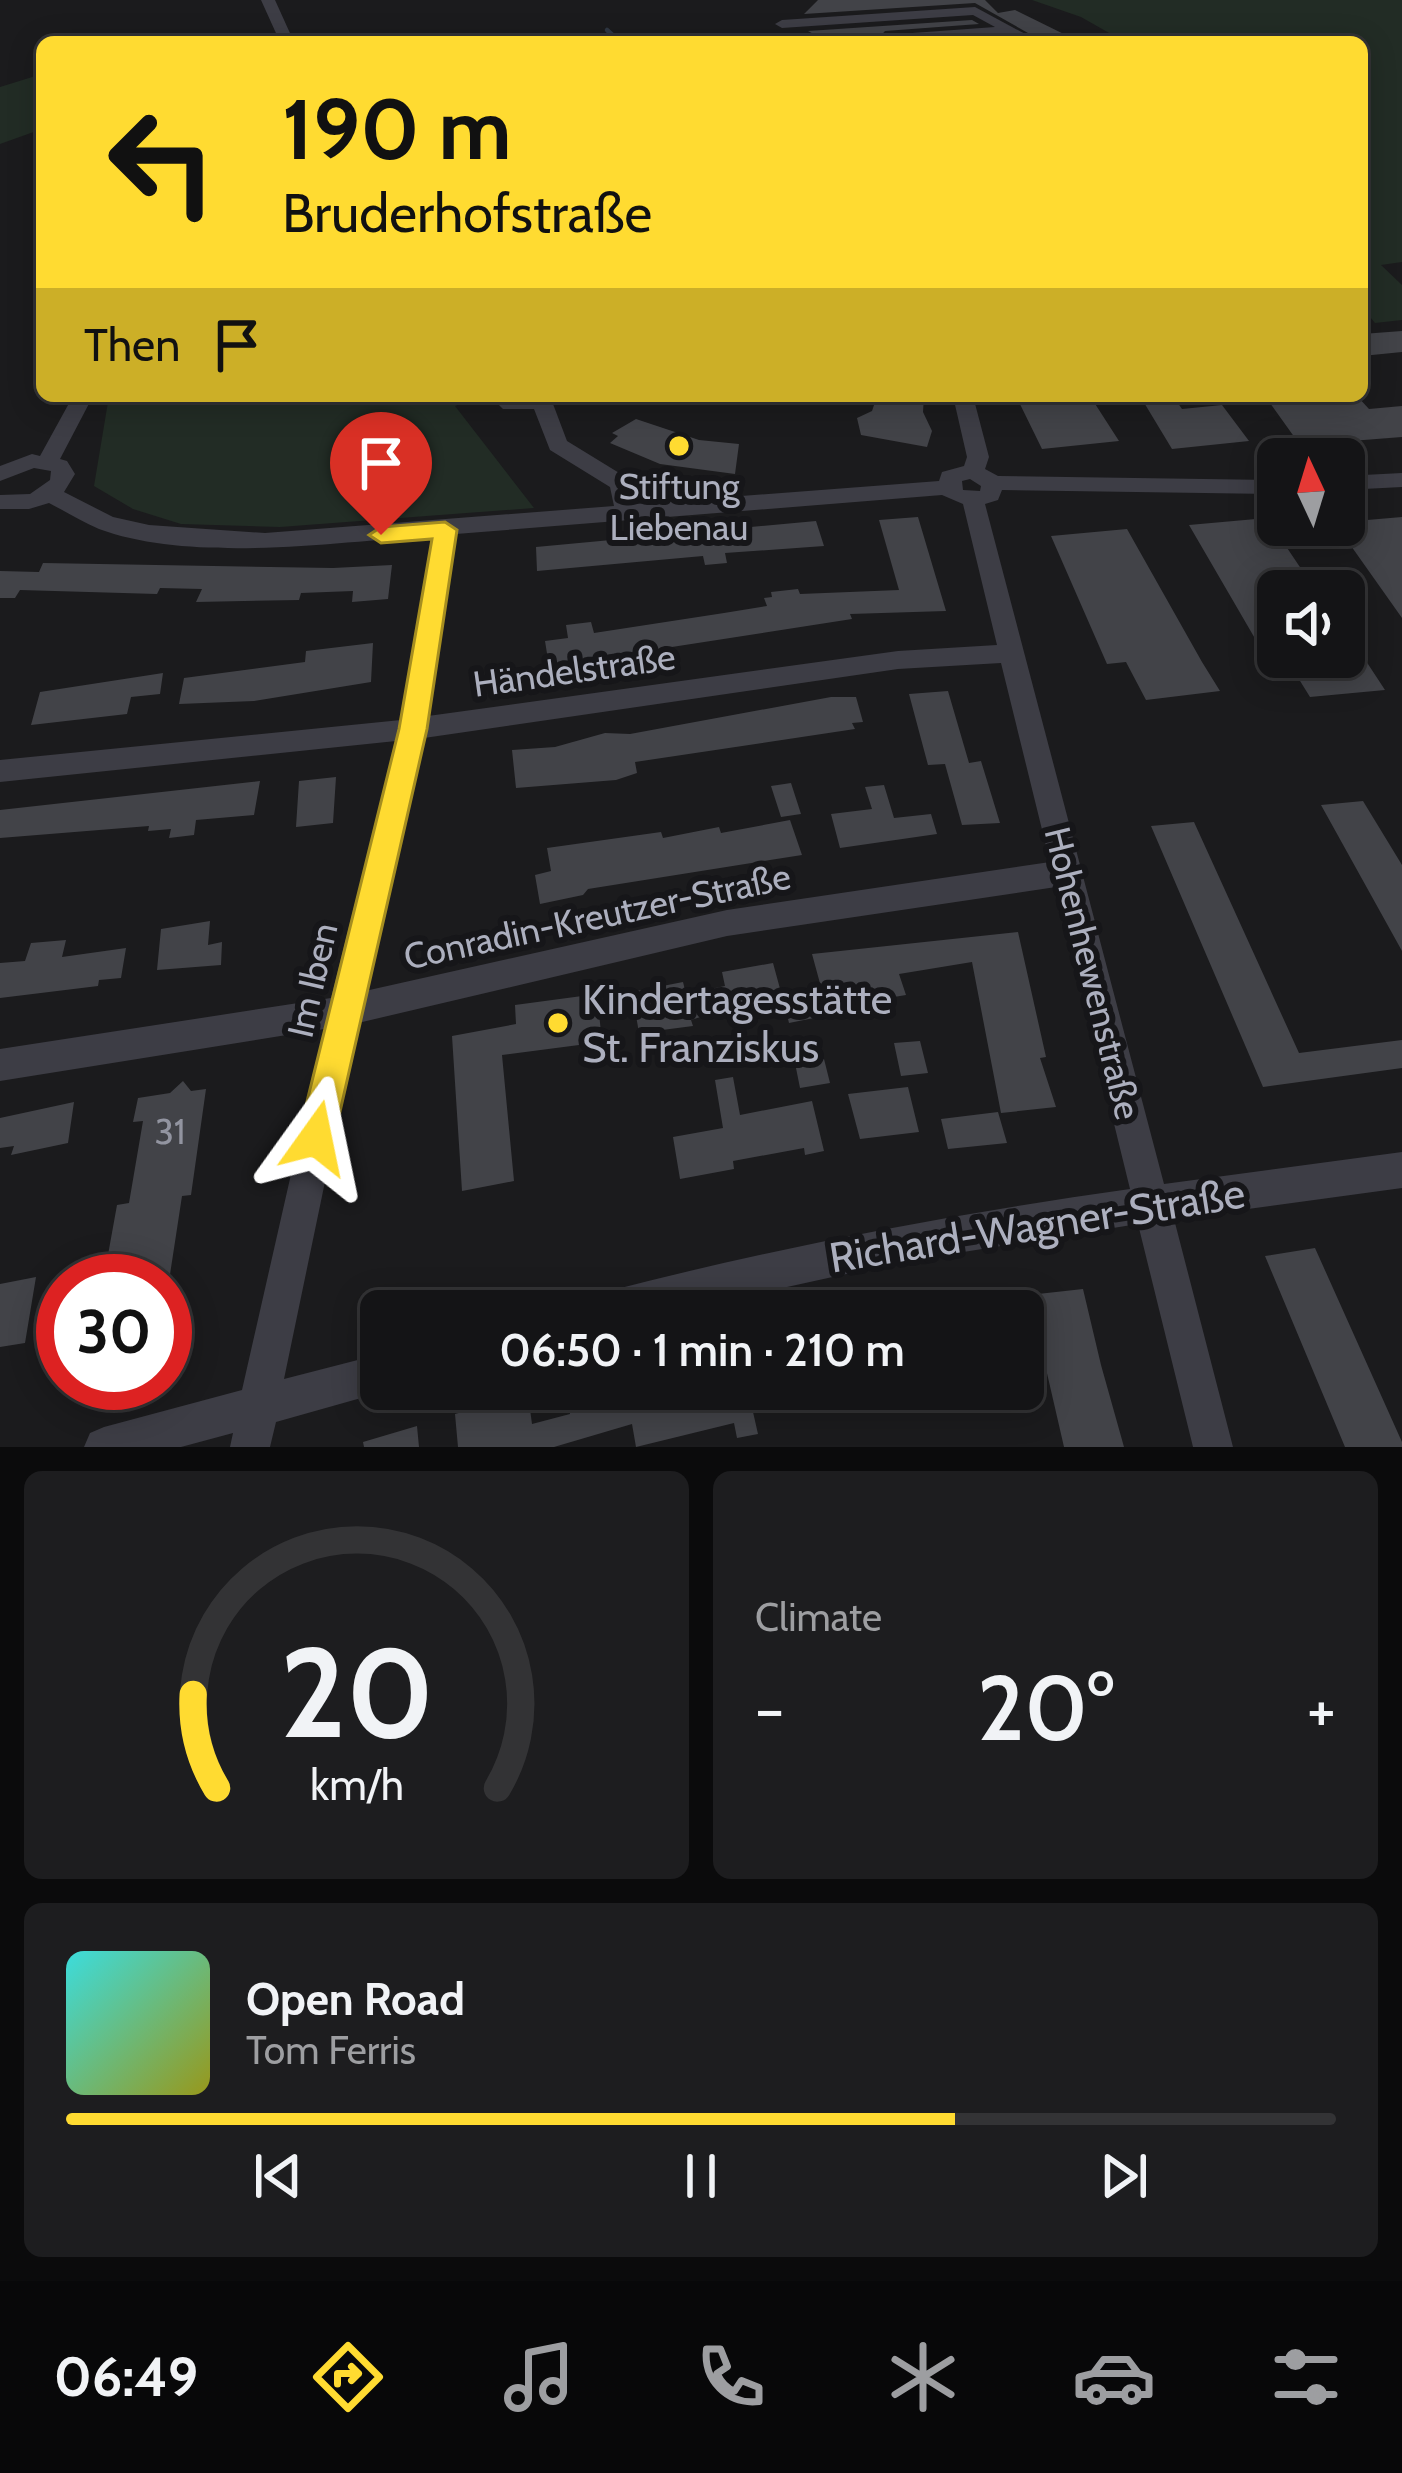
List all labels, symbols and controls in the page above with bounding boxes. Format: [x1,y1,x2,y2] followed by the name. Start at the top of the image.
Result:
[282,78,511,180] text: 190 m
[84,84,240,240] icon: left
[282,180,652,246] text: Bruderhofstraße
[204,312,270,378] icon: arrive
[84,318,180,372] text: Then
[330,412,432,535] pin
[348,430,414,496] icon: arrive
[666,433,692,459] marker: Stiftung Liebenau
[1257,438,1365,546] north arrow
[1257,438,1365,678] map controls
[610,464,748,549] place label: Stiftung Liebenau
[1257,570,1365,678] button: sound
[470,634,678,706] street label: Händelstraße
[1035,822,1151,1124] street label: Hohenhewenstraße
[400,854,794,978] street label: Conradin-Kreutzer-Straße
[278,919,346,1041] street label: Im Iben
[582,973,892,1073] place label: Kindertagesstätte St. Franziskus
[545,1010,571,1036] marker: Kindertagesstätte St. Franziskus
[253,1075,379,1201] position arrow
[154,1109,186,1153] house number: 31
[826,1166,1248,1284] street label: Richard-Wagner-Straße
[36,1254,192,1410] speed limit sign: 30
[499,1323,905,1377] text: 06:50 · 1 min · 210 m
[755,1593,882,1641] text: Climate
[279,1617,434,1768] text: 20
[977,1653,1114,1763] text: 20°
[755,1668,784,1749] text: −
[1307,1668,1336,1749] text: +
[310,1759,403,1811] text: km/h
[246,1972,465,2026] text: Open Road
[246,2026,416,2074] text: Tom Ferris
[245,2143,311,2209] icon: previous
[668,2143,734,2209] icon: pause
[1091,2143,1157,2209] icon: next
[306,2335,390,2419] icon: directions
[497,2335,581,2419] icon: music
[689,2335,773,2419] icon: phone
[881,2335,965,2419] icon: climate
[1072,2335,1156,2419] icon: car
[1264,2335,1348,2419] icon: filters
[54,2344,198,2410] text: 06:49

